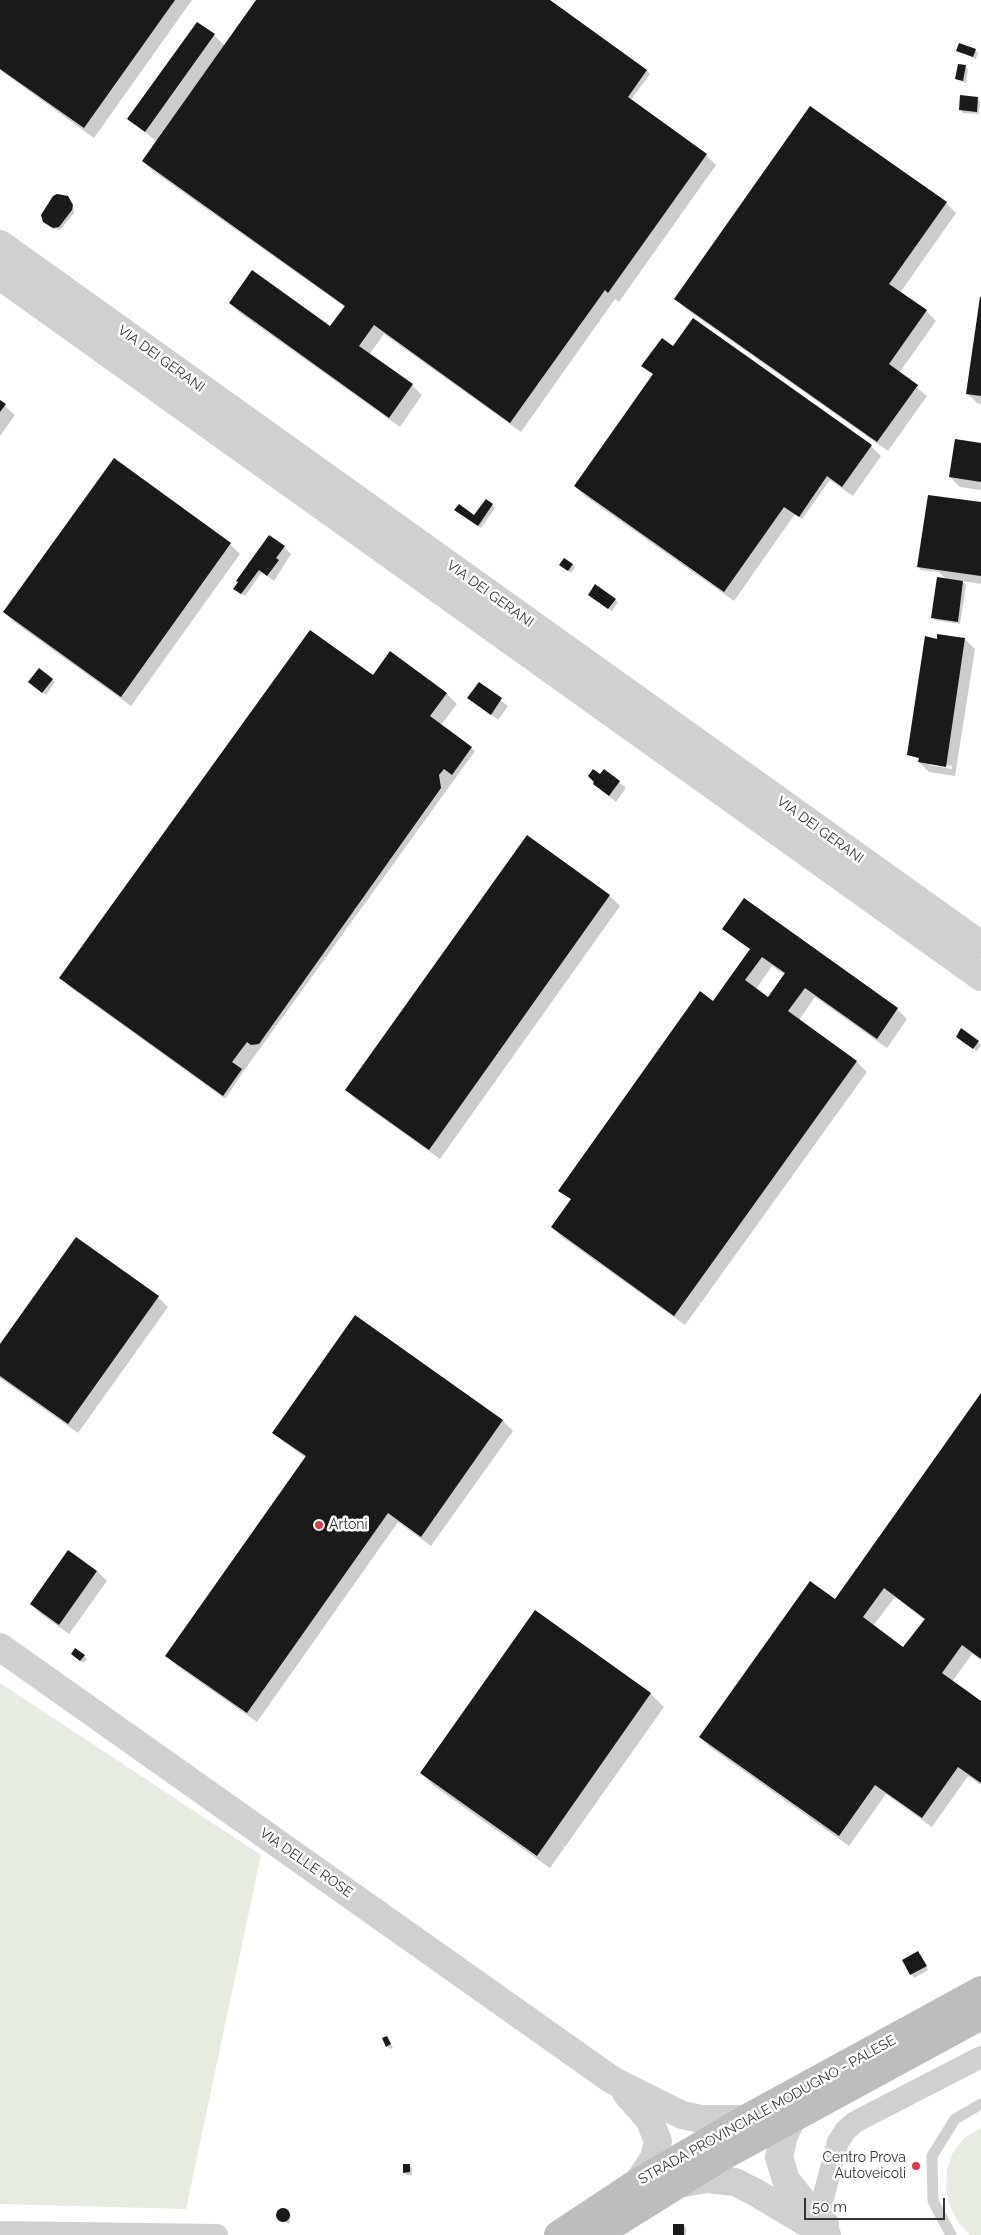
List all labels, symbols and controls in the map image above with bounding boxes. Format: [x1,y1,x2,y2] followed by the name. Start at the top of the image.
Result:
[114,322,208,396] street label: VIA DEI GERANI
[443,557,537,631] street label: VIA DEI GERANI
[773,793,867,867] street label: VIA DEI GERANI
[329,1517,367,1533] place label: Artoni
[313,1519,325,1531] marker: Artoni
[256,1825,356,1901] street label: VIA DELLE ROSE
[635,2032,899,2188] street label: STRADA PROVINCIALE MODUGNO - PALESE
[822,2150,906,2182] place label: Centro Prova Autoveicoli
[910,2160,922,2172] marker: Centro Prova Autoveicoli
[806,2188,947,2220] scale bar
[812,2198,847,2216] text: 50 m

